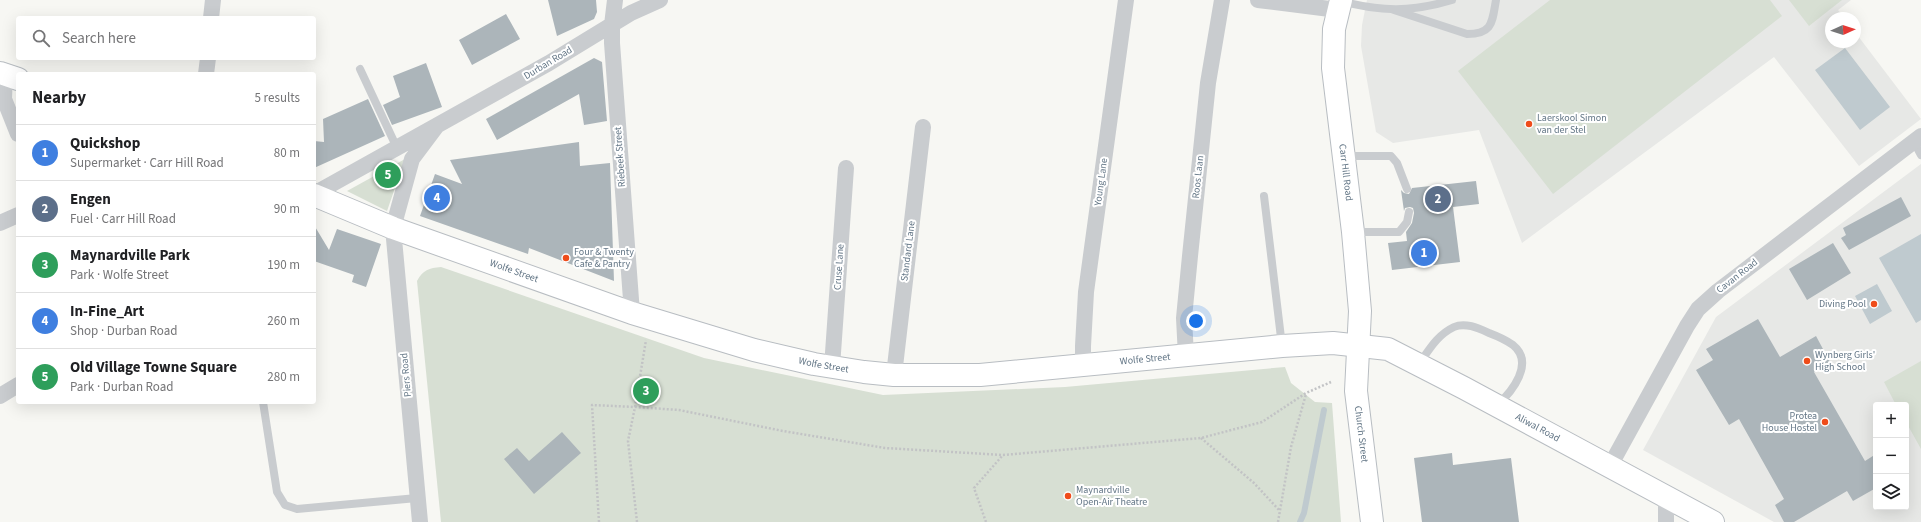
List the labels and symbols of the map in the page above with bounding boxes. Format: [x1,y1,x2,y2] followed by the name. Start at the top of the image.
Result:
[1825,12,1861,48] north arrow
[521,43,575,83] street label: Durban Road
[1537,111,1607,137] place label: Laerskool Simon van der Stel
[1524,119,1534,129] marker: Laerskool Simon van der Stel
[611,126,629,188] street label: Riebeek Street
[1335,143,1356,202] street label: Carr Hill Road
[1189,155,1207,199] street label: Roos Laan
[1091,157,1111,208] street label: Young Lane
[375,160,401,190] pin: 5
[424,183,450,213] pin: 4
[1425,184,1451,214] pin: 2
[897,220,919,282] street label: Standard Lane
[1411,238,1437,268] pin: 1
[830,243,848,290] street label: Cruse Lane
[574,245,634,271] place label: Four & Twenty Cafe & Pantry
[561,253,571,263] marker: Four & Twenty Cafe & Pantry
[1713,255,1761,297] street label: Cavan Road
[488,256,541,286] street label: Wolfe Street
[1819,297,1866,311] place label: Diving Pool
[1869,299,1879,309] marker: Diving Pool
[1186,311,1206,331] your location
[1815,348,1875,374] place label: Wynberg Girls' High School
[1119,350,1172,369] street label: Wolfe Street
[397,352,415,398] street label: Piers Road
[797,354,850,377] street label: Wolfe Street
[1802,356,1812,366] marker: Wynberg Girls' High School
[633,376,659,406] pin: 3
[1351,405,1372,464] street label: Church Street
[1762,409,1817,435] place label: Protea House Hostel
[1513,410,1562,445] street label: Aliwal Road
[1820,417,1830,427] marker: Protea House Hostel
[1076,483,1147,509] place label: Maynardville Open-Air Theatre
[1063,491,1073,501] marker: Maynardville Open-Air Theatre

